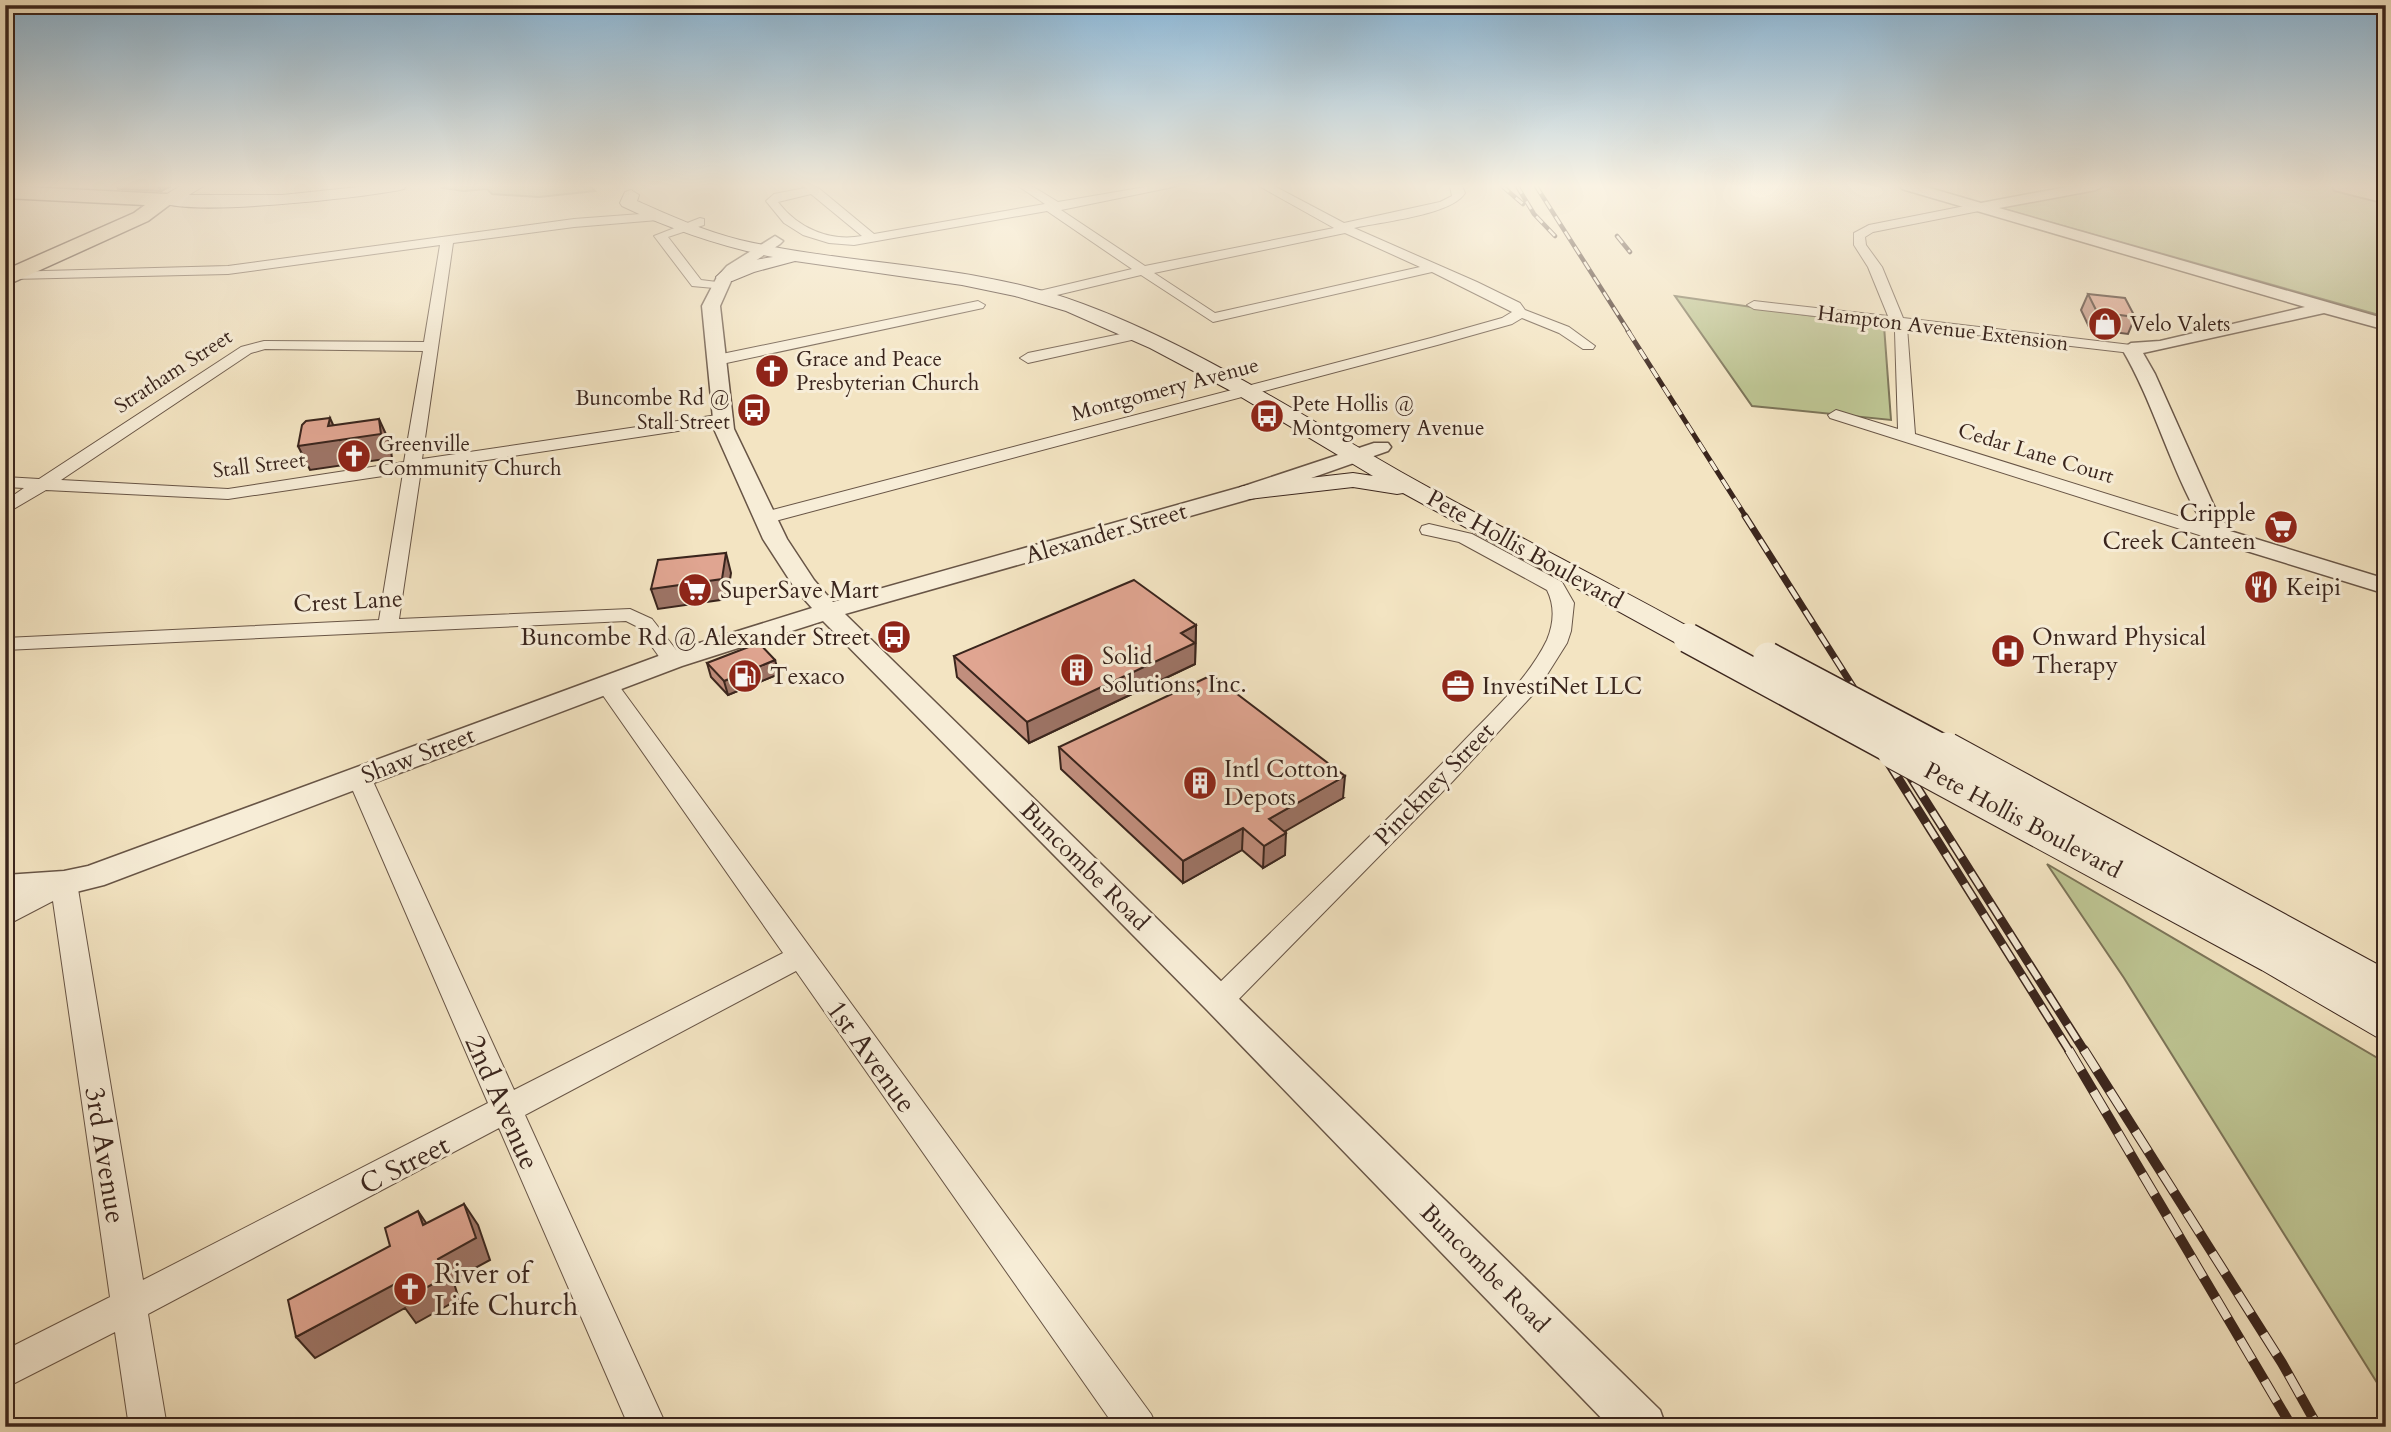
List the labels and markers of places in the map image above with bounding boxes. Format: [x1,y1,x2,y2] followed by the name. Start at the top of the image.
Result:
[2086,305,2124,343] shop icon: Velo Valets
[2130,310,2230,339] place label: Velo Valets
[796,345,980,398] place label: Grace and Peace Presbyterian Church
[753,352,791,390] church icon: Grace and Peace Presbyterian Church
[575,384,730,437] place label: Buncombe Rd @ Stall Street
[1292,390,1485,443] place label: Pete Hollis @ Montgomery Avenue
[735,391,773,429] bus stop icon: Buncombe Rd @ Stall Street
[1248,397,1286,435] bus stop icon: Pete Hollis @ Montgomery Avenue
[378,430,562,483] place label: Greenville Community Church
[335,437,373,475] church icon: Greenville Community Church
[2102,497,2256,558] place label: Cripple Creek Canteen
[2262,508,2300,546] supermarket icon: Cripple Creek Canteen
[2242,568,2280,606] restaurant icon: Keipi
[676,571,714,609] supermarket icon: SuperSave Mart
[2286,571,2341,604] place label: Keipi
[720,574,879,607] place label: SuperSave Mart
[875,618,913,656] bus stop icon: Buncombe Rd @ Alexander Street
[520,621,870,654] place label: Buncombe Rd @ Alexander Street
[2032,621,2206,682] place label: Onward Physical Therapy
[1989,632,2027,670] hospital icon: Onward Physical Therapy
[1102,640,1247,701] place label: Solid Solutions, Inc.
[1058,651,1096,689] building icon: Solid Solutions, Inc.
[726,657,764,695] fuel station icon: Texaco
[770,660,845,693] place label: Texaco
[1439,667,1477,705] office icon: InvestiNet LLC
[1482,670,1642,703] place label: InvestiNet LLC
[1224,753,1339,814] place label: Intl Cotton Depots
[1181,764,1219,802] building icon: Intl Cotton Depots
[434,1255,578,1325] place label: River of Life Church
[391,1270,429,1308] church icon: River of Life Church

